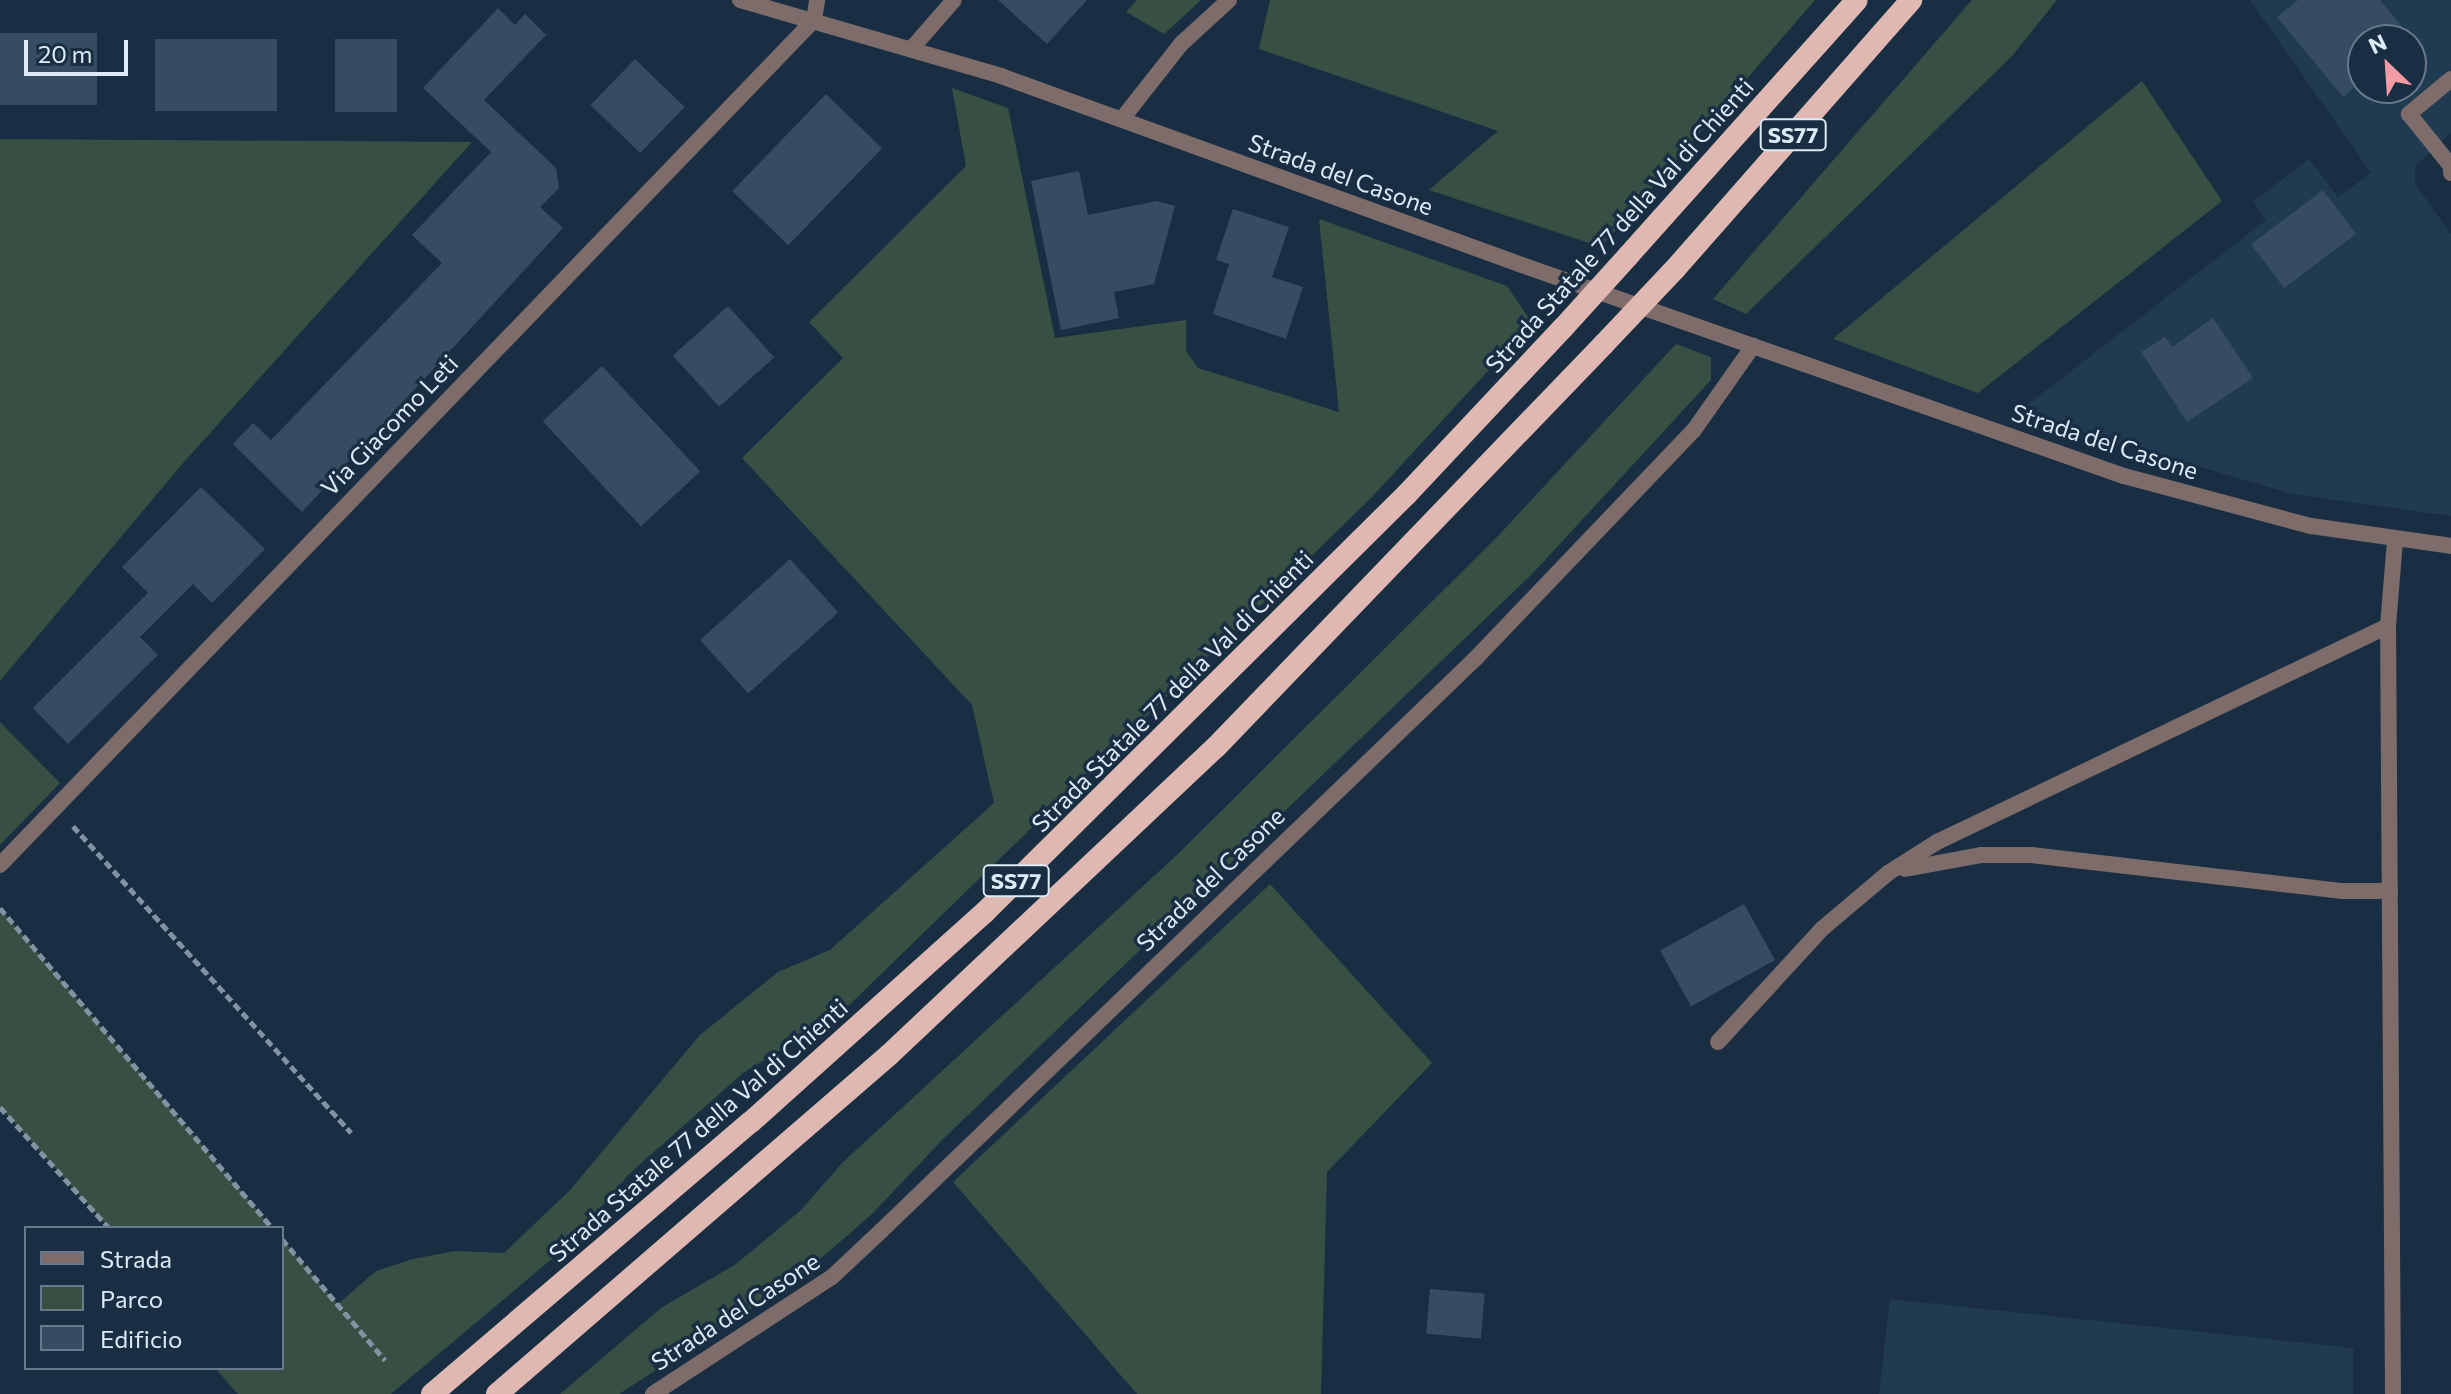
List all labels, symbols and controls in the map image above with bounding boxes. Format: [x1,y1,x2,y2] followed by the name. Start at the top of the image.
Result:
[28,24,132,74] scale bar
[2347,24,2427,104] north arrow
[2364,28,2391,59] text: N
[38,39,92,68] text: 20 m
[1479,72,1759,378] street label: Strada Statale 77 della Val di Chienti
[1759,117,1827,153] road number: SS77
[1245,127,1437,221] street label: Strada del Casone
[315,349,463,501] street label: Via Giacomo Leti
[2008,397,2202,485] street label: Strada del Casone
[1025,544,1319,838] street label: Strada Statale 77 della Val di Chienti
[1130,801,1290,957] street label: Strada del Casone
[982,863,1050,899] road number: SS77
[543,992,853,1268] street label: Strada Statale 77 della Val di Chienti
[24,1226,284,1370] legend
[100,1244,172,1273] text: Strada
[646,1246,824,1376] street label: Strada del Casone
[100,1284,163,1313] text: Parco
[100,1324,182,1353] text: Edificio

